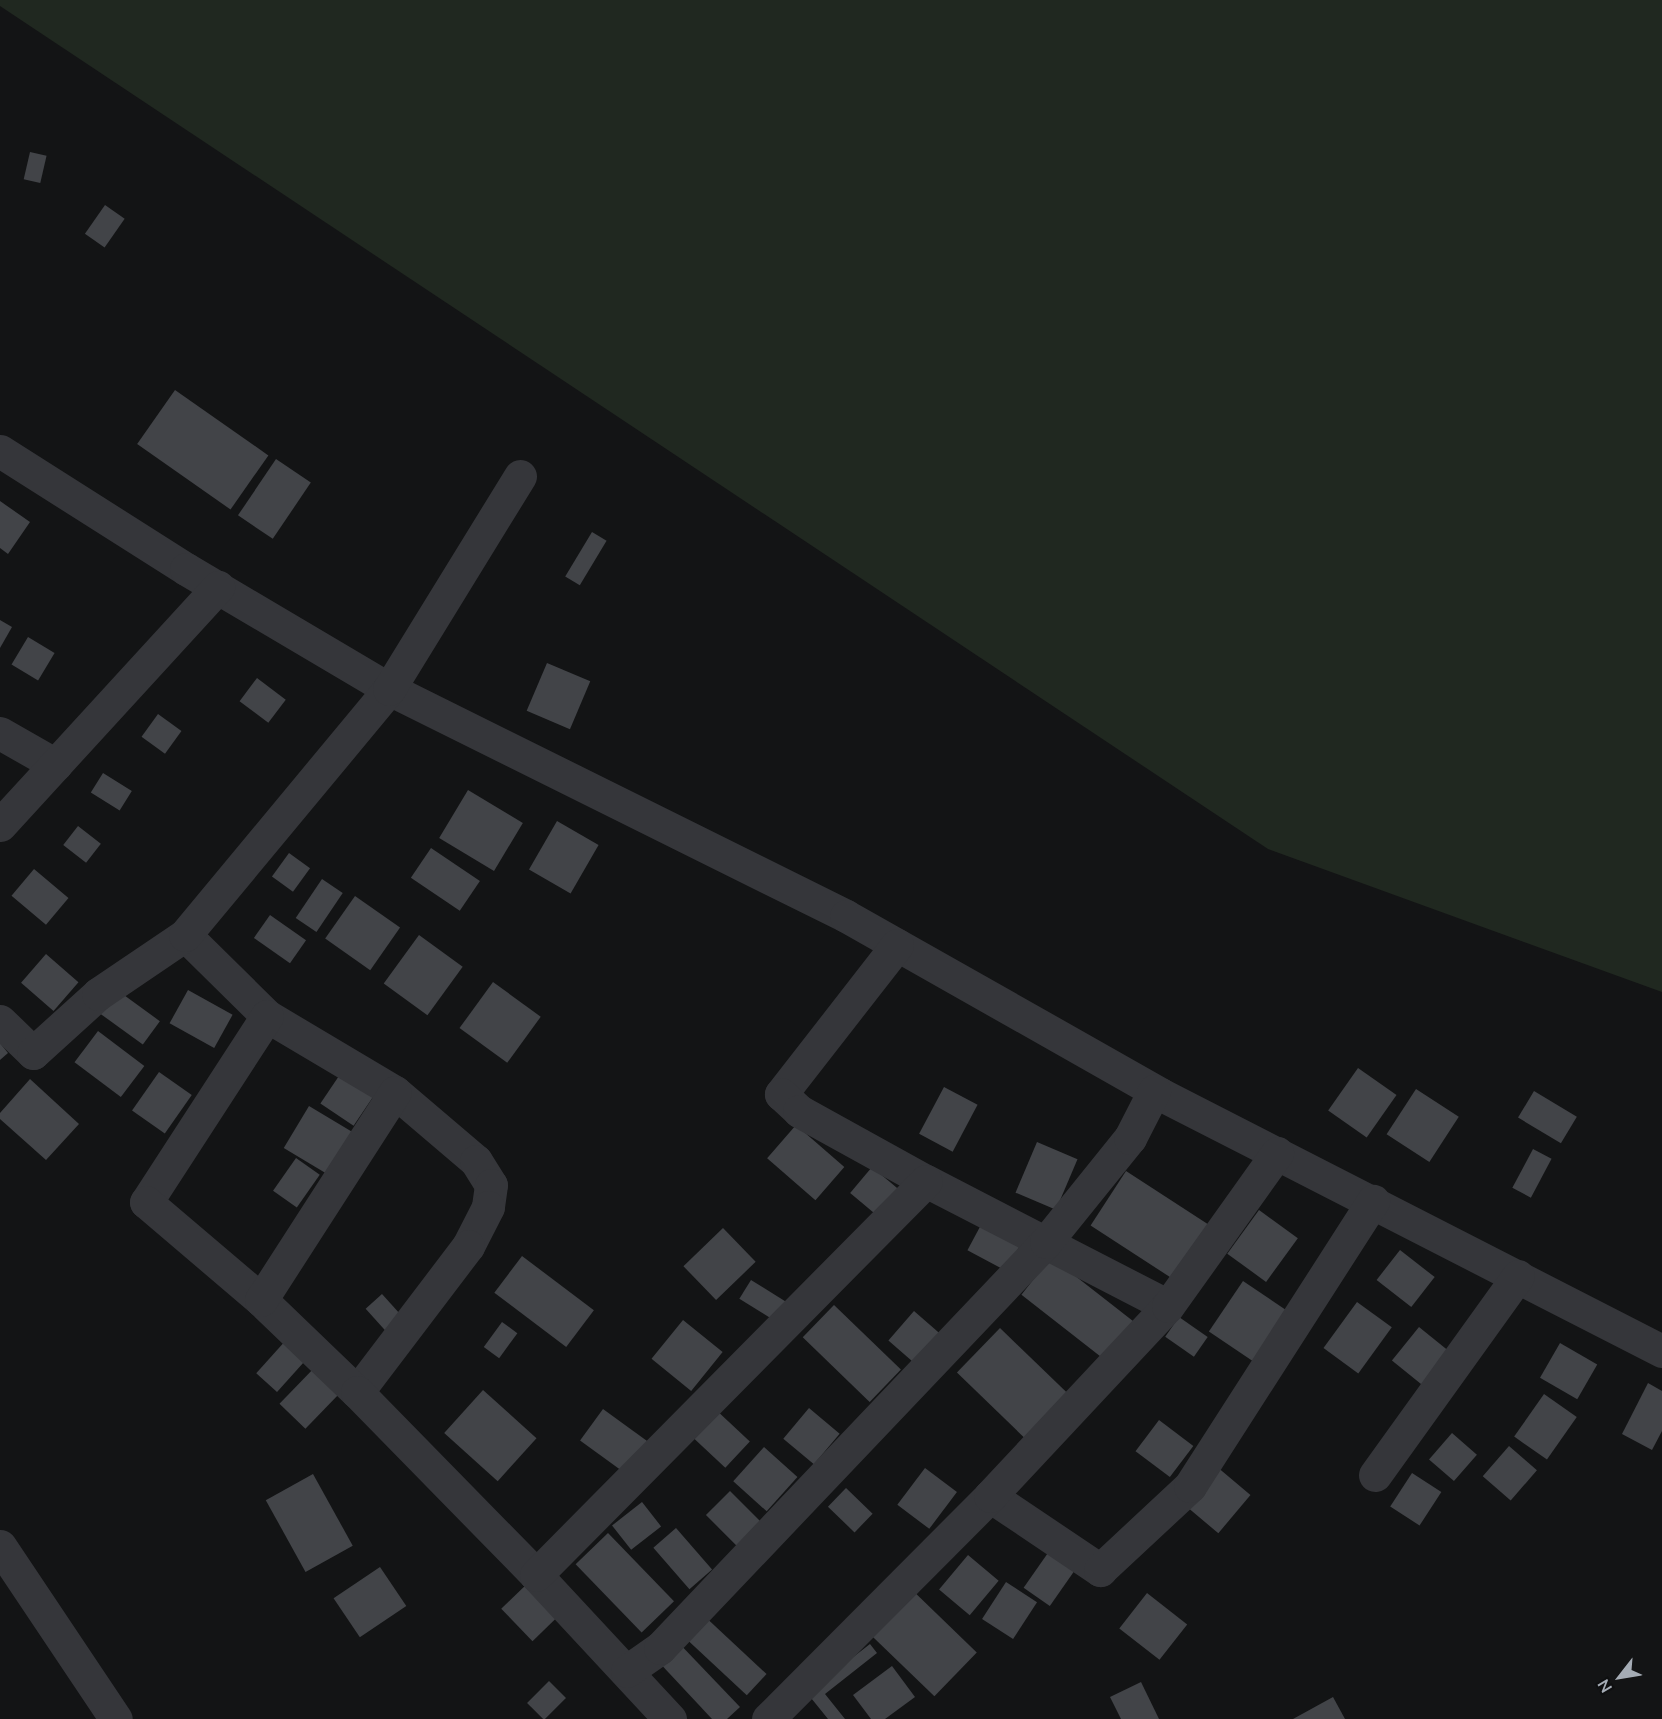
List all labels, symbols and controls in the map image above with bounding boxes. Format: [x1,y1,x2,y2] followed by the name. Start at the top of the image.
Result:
[1590,1647,1650,1707] north arrow
[1593,1676,1616,1697] text: N

